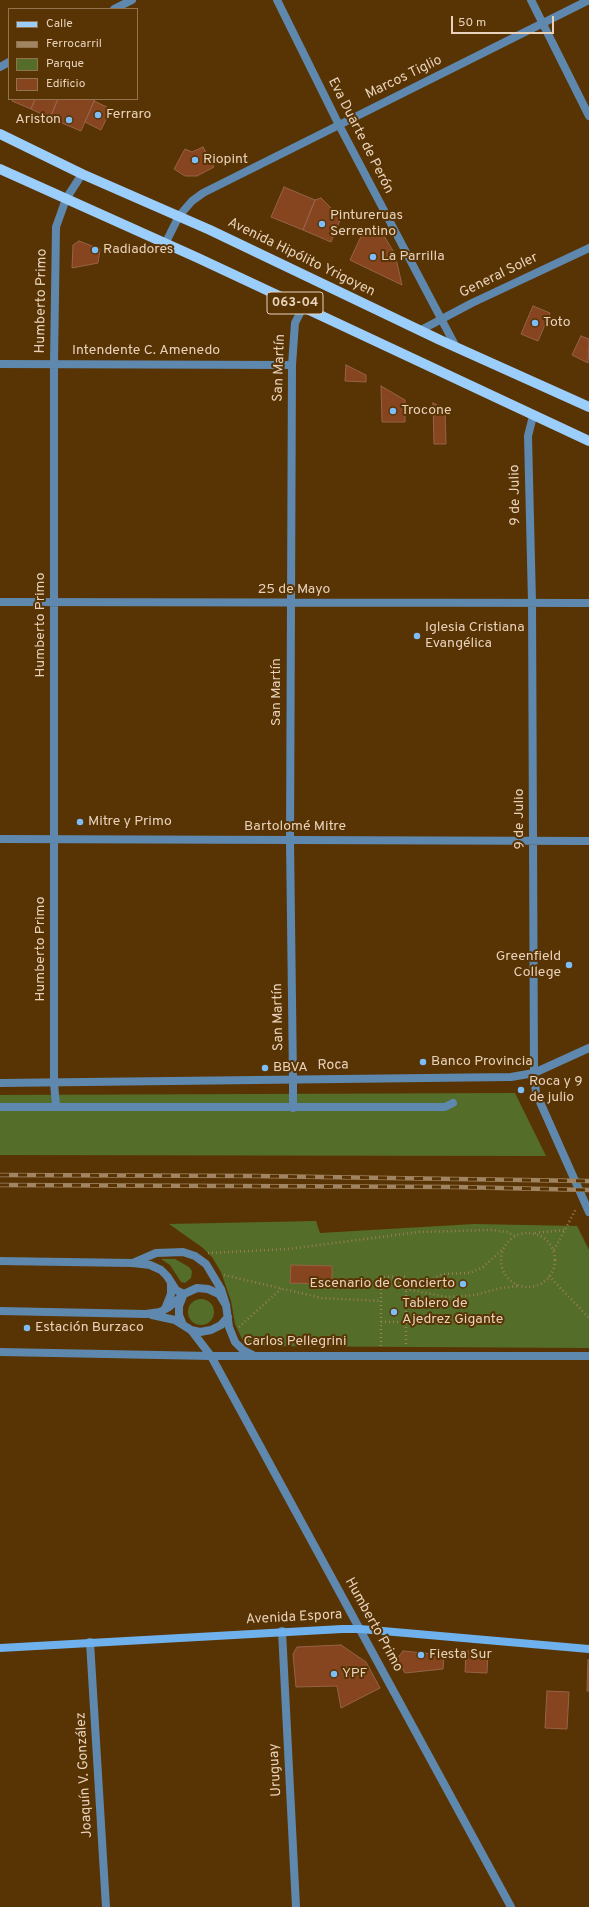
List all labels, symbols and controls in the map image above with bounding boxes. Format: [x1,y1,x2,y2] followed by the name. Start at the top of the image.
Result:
[8,8,138,100] legend
[453,8,556,34] scale bar
[458,15,486,31] text: 50 m
[46,16,73,32] text: Calle
[46,36,102,52] text: Ferrocarril
[363,52,445,104] street label: Marcos Tiglio
[46,56,84,72] text: Parque
[323,75,397,197] street label: Eva Duarte de Perón
[46,76,85,92] text: Edificio
[106,107,151,123] place label: Ferraro
[93,110,103,120] marker: Ferraro
[15,112,61,128] place label: Ariston
[64,115,74,125] marker: Ariston
[203,152,248,168] place label: Riopint
[190,155,200,165] marker: Riopint
[330,208,403,240] place label: Pintureruas Serrentino
[224,215,378,301] street label: Avenida Hipólito Yrigoyen
[317,219,327,229] marker: Pintureruas Serrentino
[103,242,173,258] place label: Radiadores
[90,245,100,255] marker: Radiadores
[33,248,51,354] street label: Humberto Primo
[381,249,445,265] place label: La Parrilla
[457,250,541,302] street label: General Soler
[368,252,378,262] marker: La Parrilla
[267,292,323,314] road number: 063-04
[543,315,571,331] place label: Toto
[530,318,540,328] marker: Toto
[270,334,290,402] street label: San Martín
[72,343,220,359] street label: Intendente C. Amenedo
[401,403,452,419] place label: Trocone
[388,406,398,416] marker: Trocone
[507,464,525,526] street label: 9 de Julio
[33,573,49,677] street label: Humberto Primo
[258,582,330,598] street label: 25 de Mayo
[425,620,525,652] place label: Iglesia Cristiana Evangélica
[412,631,422,641] marker: Iglesia Cristiana Evangélica
[269,658,285,726] street label: San Martín
[512,789,528,849] street label: 9 de Julio
[88,814,172,830] place label: Mitre y Primo
[75,817,85,827] marker: Mitre y Primo
[244,819,346,835] street label: Bartolomé Mitre
[33,897,49,1001] street label: Humberto Primo
[496,949,561,982] place label: Greenfield College
[564,960,574,970] marker: Greenfield College
[270,983,288,1051] street label: San Martín
[431,1054,533,1070] place label: Banco Provincia
[317,1057,349,1075] street label: Roca
[418,1057,428,1067] marker: Banco Provincia
[273,1060,308,1076] place label: BBVA
[260,1063,270,1073] marker: BBVA
[529,1074,583,1106] place label: Roca y 9 de julio
[516,1085,526,1095] marker: Roca y 9 de julio
[310,1276,455,1292] place label: Escenario de Concierto
[458,1279,468,1289] marker: Escenario de Concierto
[402,1296,503,1328] place label: Tablero de Ajedrez Gigante
[389,1307,399,1317] marker: Tablero de Ajedrez Gigante
[35,1320,144,1336] place label: Estación Burzaco
[22,1323,32,1333] marker: Estación Burzaco
[243,1334,347,1350] street label: Carlos Pellegrini
[340,1575,406,1675] street label: Humberto Primo
[245,1607,343,1629] street label: Avenida Espora
[429,1647,492,1663] place label: Fiesta Sur
[416,1650,426,1660] marker: Fiesta Sur
[342,1666,367,1682] place label: YPF
[329,1669,339,1679] marker: YPF
[73,1712,97,1838] street label: Joaquín V. González
[266,1743,286,1797] street label: Uruguay

